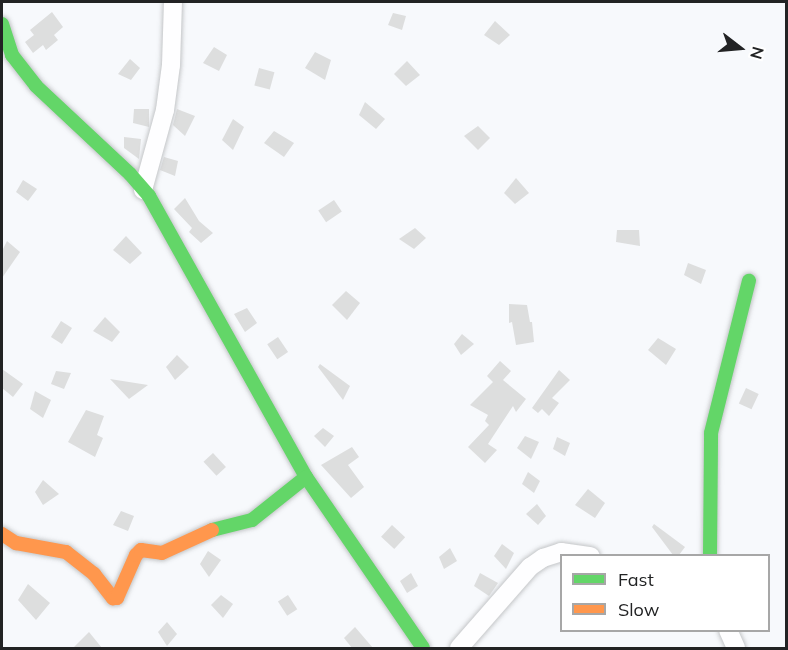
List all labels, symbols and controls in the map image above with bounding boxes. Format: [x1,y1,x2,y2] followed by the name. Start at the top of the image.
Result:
[710,18,770,78] north arrow
[746,44,769,62] text: N
[560,554,770,632] legend
[618,568,654,591] text: Fast
[618,598,659,621] text: Slow

